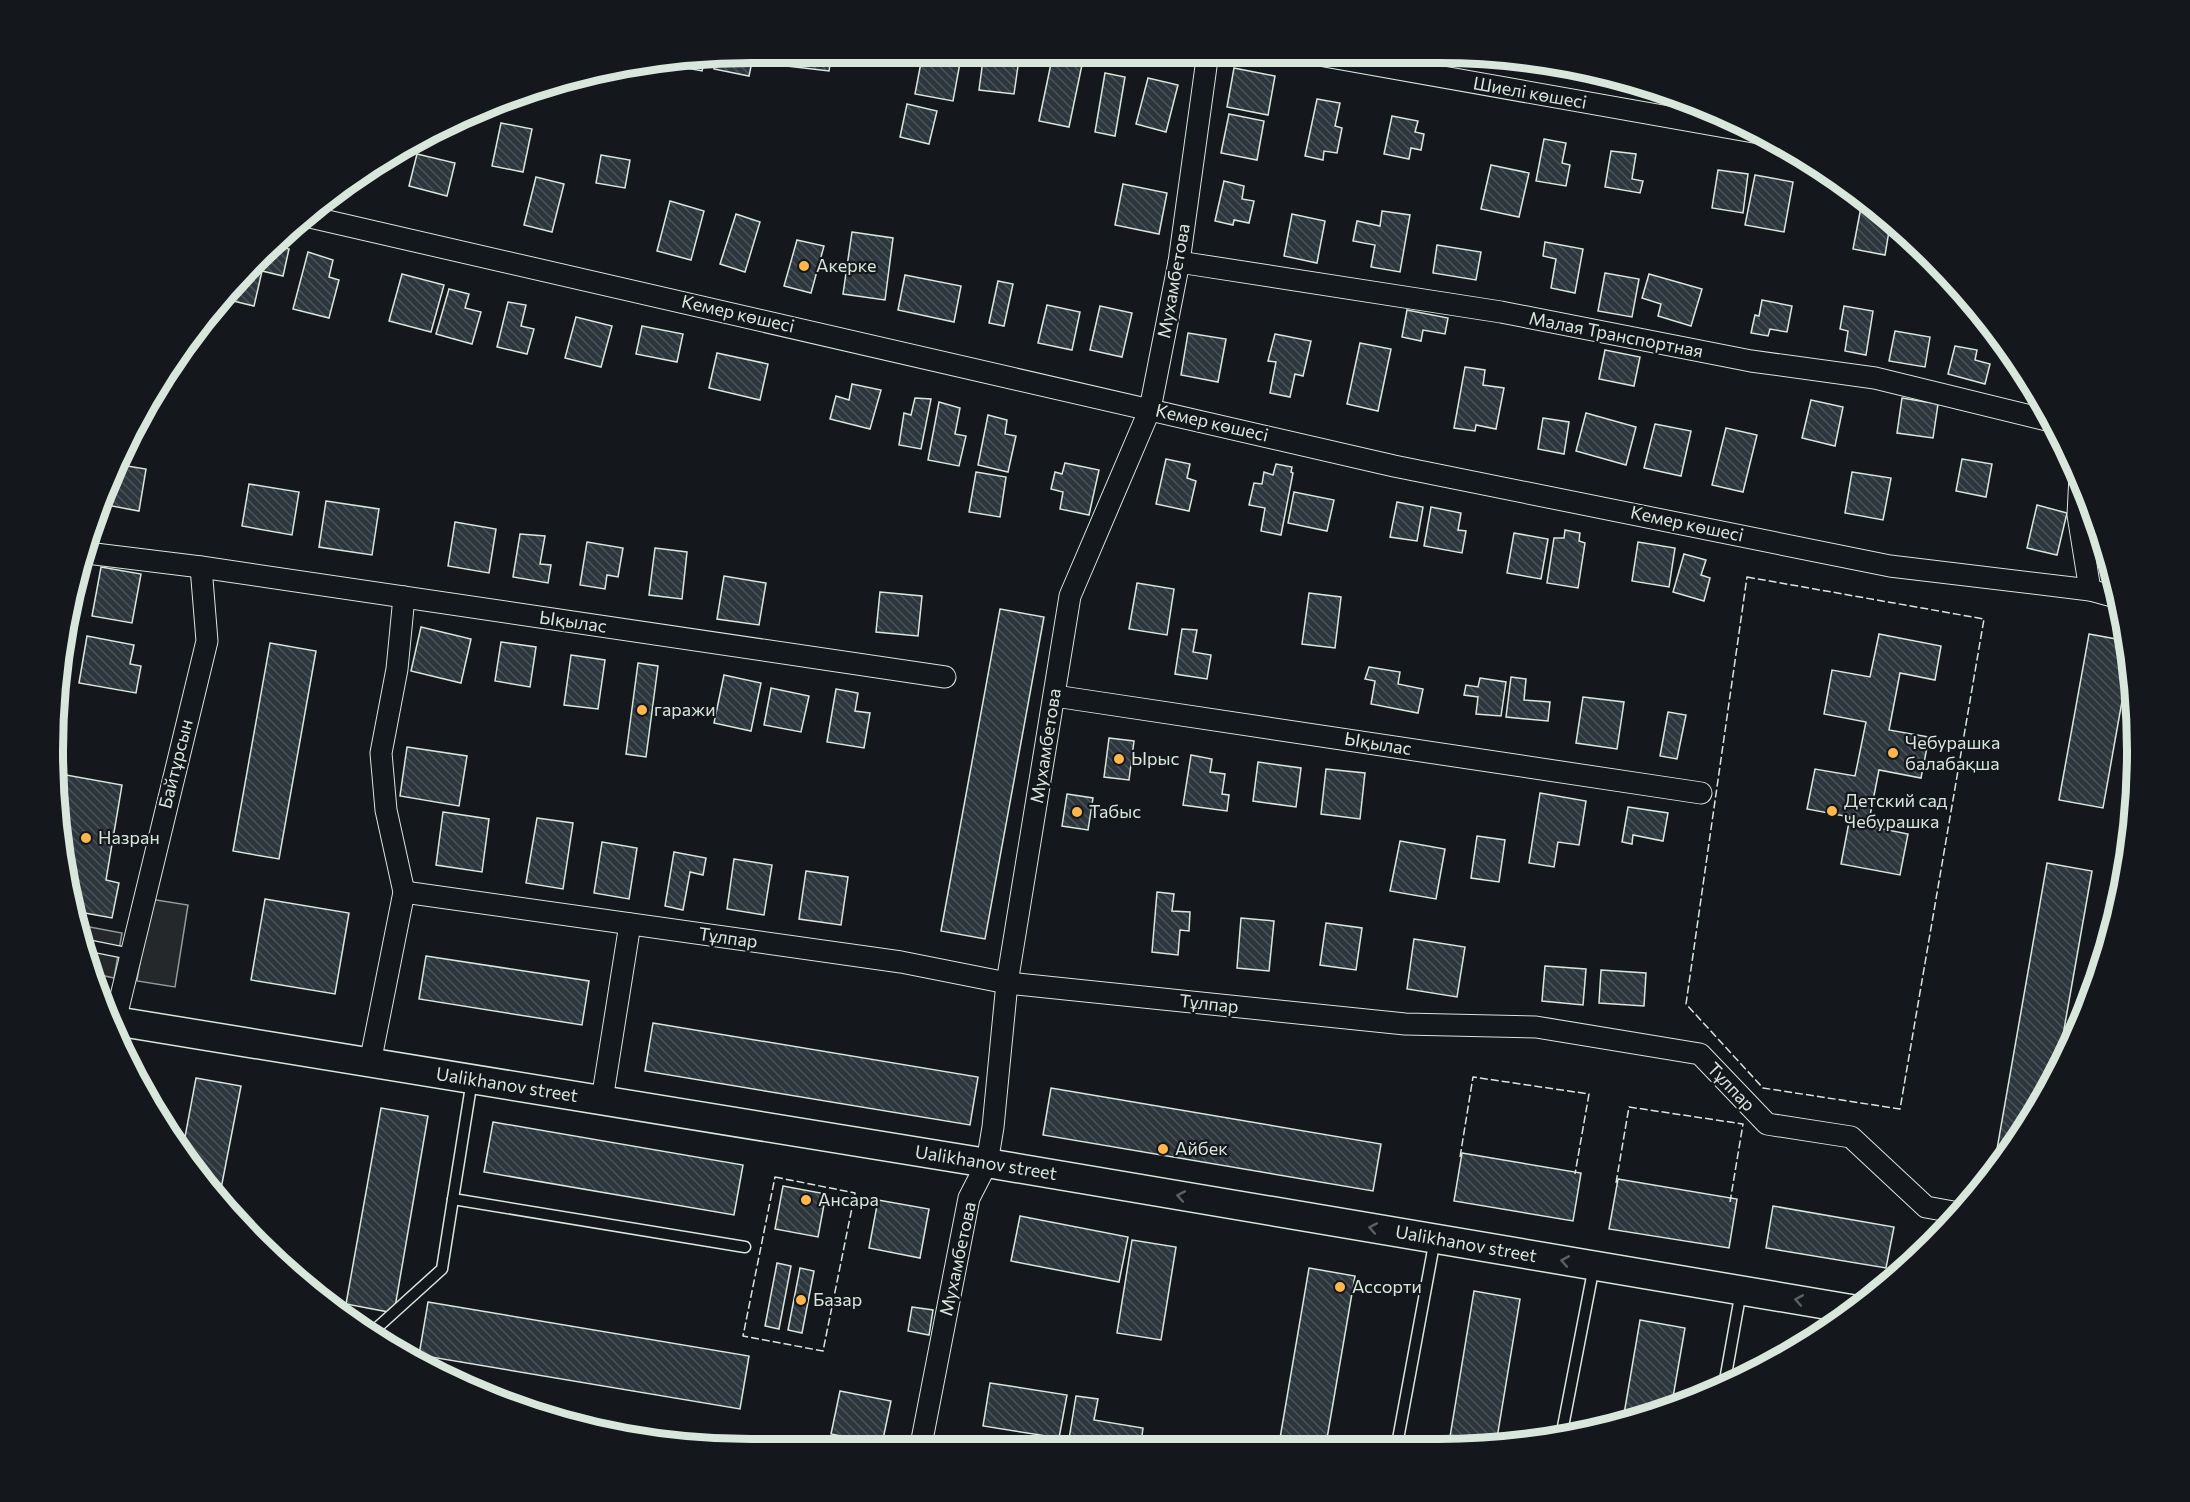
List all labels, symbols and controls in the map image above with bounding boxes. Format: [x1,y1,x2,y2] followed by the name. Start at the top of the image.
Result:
[1472,71,1589,113] street label: Шиелі көшесі
[1152,222,1194,340] street label: Мухамбетова
[816,254,876,276] place label: Акерке
[797,259,811,273] marker: Акерке
[680,289,797,337] street label: Кемер көшесі
[1527,306,1705,362] street label: Малая Транспортная
[1154,398,1271,446] street label: Кемер көшесі
[1629,500,1746,546] street label: Кемер көшесі
[538,605,608,637] street label: Ықылас
[1025,687,1065,805] street label: Мухамбетова
[654,698,716,720] place label: гаражи
[635,703,649,717] marker: гаражи
[153,717,197,811] street label: Байтұрсын
[1343,727,1413,759] street label: Ықылас
[1905,731,2000,774] place label: Чебурашка балабақша
[1886,746,1900,760] marker: Чебурашка балабақша
[1131,747,1180,769] place label: Ырыс
[1112,752,1126,766] marker: Ырыс
[1844,789,1948,832] place label: Детский сад Чебурашка
[1089,800,1141,822] place label: Табыс
[1825,804,1839,818] marker: Детский сад Чебурашка
[1070,805,1084,819] marker: Табыс
[98,826,160,848] place label: Назран
[79,831,93,845] marker: Назран
[697,922,759,952] street label: Тұлпар
[1178,989,1240,1017] street label: Тұлпар
[1703,1057,1760,1115] street label: Тұлпар
[435,1062,580,1106] street label: Ualikhanov street
[1175,1137,1228,1159] place label: Айбек
[914,1140,1059,1184] street label: Ualikhanov street
[1156,1142,1170,1156] marker: Айбек
[818,1188,879,1210] place label: Ансара
[1176,1190,1186,1203] one-way arrow
[799,1193,813,1207] marker: Ансара
[934,1200,980,1318] street label: Мухамбетова
[1394,1220,1539,1266] street label: Ualikhanov street
[1368,1223,1378,1235] one-way arrow
[1561,1255,1571,1268] one-way arrow
[1352,1275,1422,1297] place label: Ассорти
[1333,1280,1347,1294] marker: Ассорти
[813,1288,862,1310] place label: Базар
[794,1293,808,1307] marker: Базар
[1794,1295,1804,1307] one-way arrow

